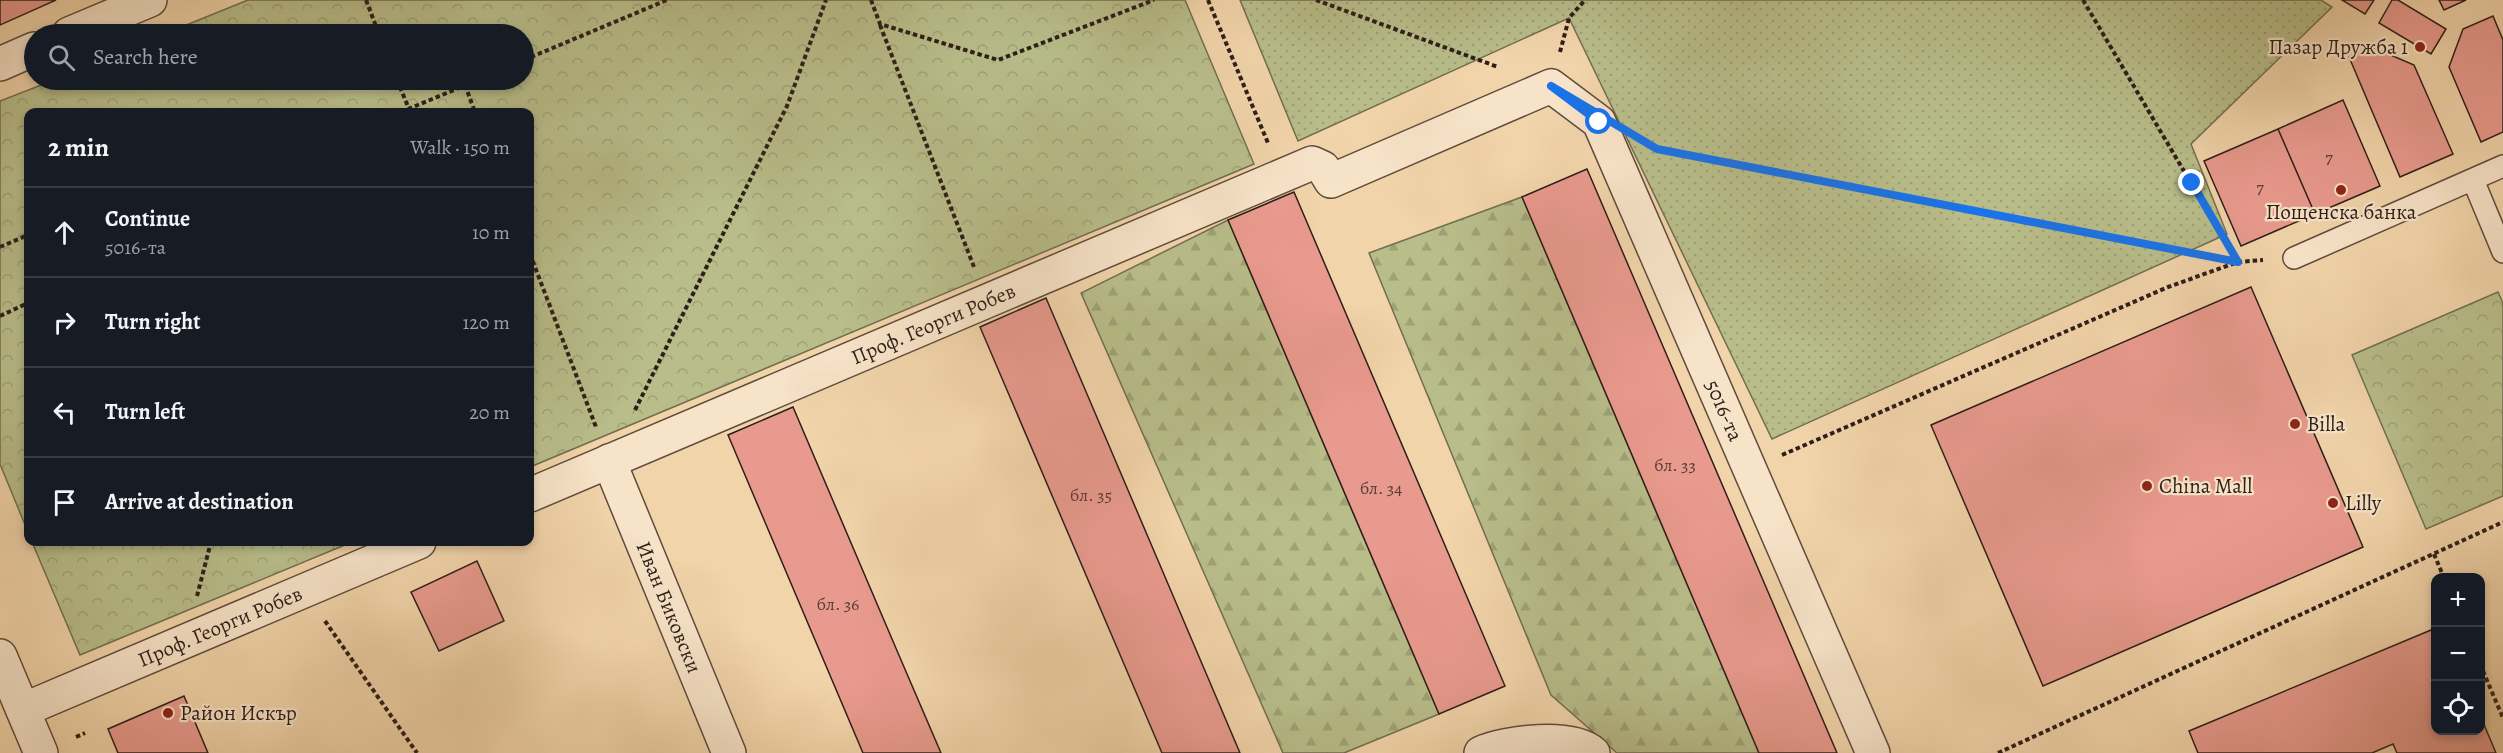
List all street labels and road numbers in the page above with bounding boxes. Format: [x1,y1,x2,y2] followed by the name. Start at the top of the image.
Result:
[847,277,1020,371] street label: Проф. Георги Робев
[1699,375,1750,446] street label: 5016-та
[630,537,709,677] street label: Иван Биковски
[134,579,306,674] street label: Проф. Георги Робев

